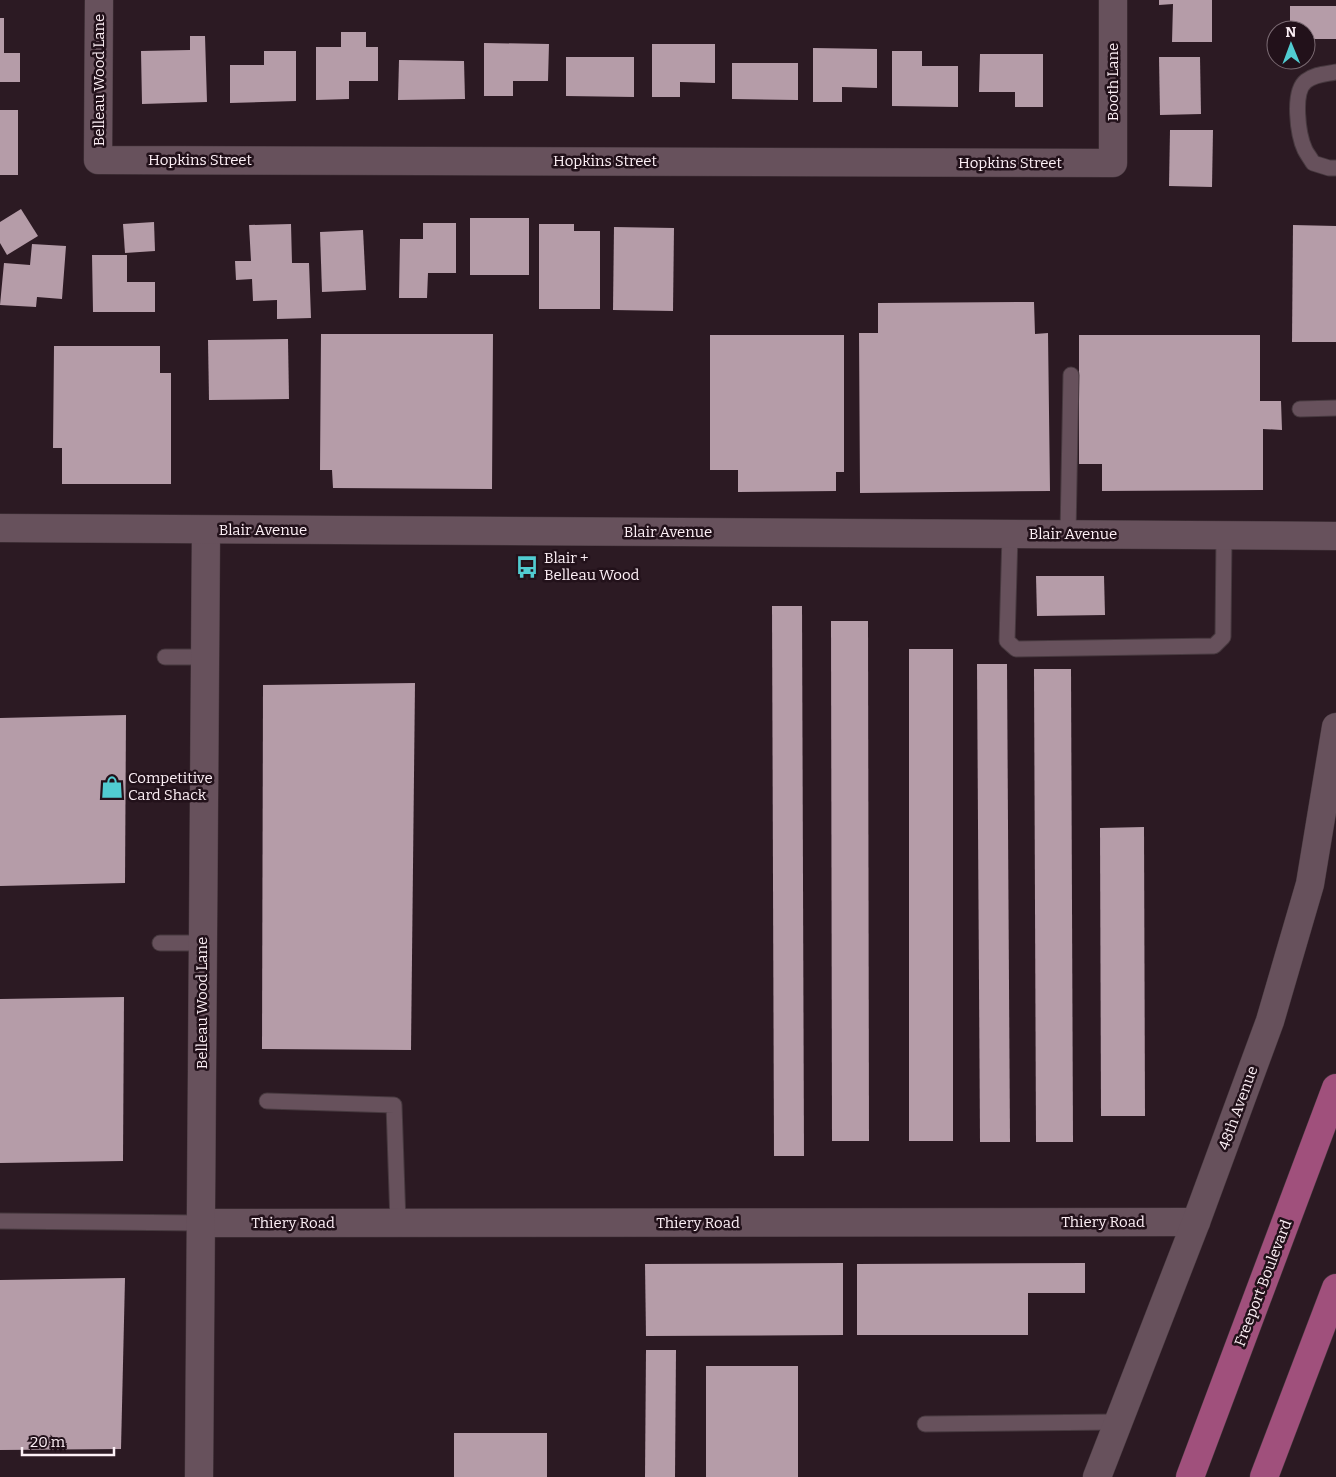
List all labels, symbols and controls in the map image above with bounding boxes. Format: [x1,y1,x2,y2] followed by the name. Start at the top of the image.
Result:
[90,14,108,146] street label: Belleau Wood Lane
[1266,20,1316,70] north arrow
[1285,24,1297,41] text: N
[1104,43,1122,121] street label: Booth Lane
[148,151,253,169] street label: Hopkins Street
[553,152,658,170] street label: Hopkins Street
[958,154,1063,172] street label: Hopkins Street
[219,521,307,539] street label: Blair Avenue
[624,523,712,541] street label: Blair Avenue
[1029,525,1117,543] street label: Blair Avenue
[544,549,640,584] place label: Blair + Belleau Wood
[514,554,540,580] bus stop icon: Blair + Belleau Wood
[128,769,213,804] place label: Competitive Card Shack
[99,774,125,800] shop icon: Competitive Card Shack
[193,937,211,1069] street label: Belleau Wood Lane
[1214,1064,1262,1152] street label: 48th Avenue
[1061,1213,1145,1231] street label: Thiery Road
[251,1214,335,1232] street label: Thiery Road
[656,1214,740,1232] street label: Thiery Road
[1231,1217,1295,1349] street label: Freeport Boulevard
[22,1424,115,1456] scale bar
[30,1433,66,1451] text: 20 m

